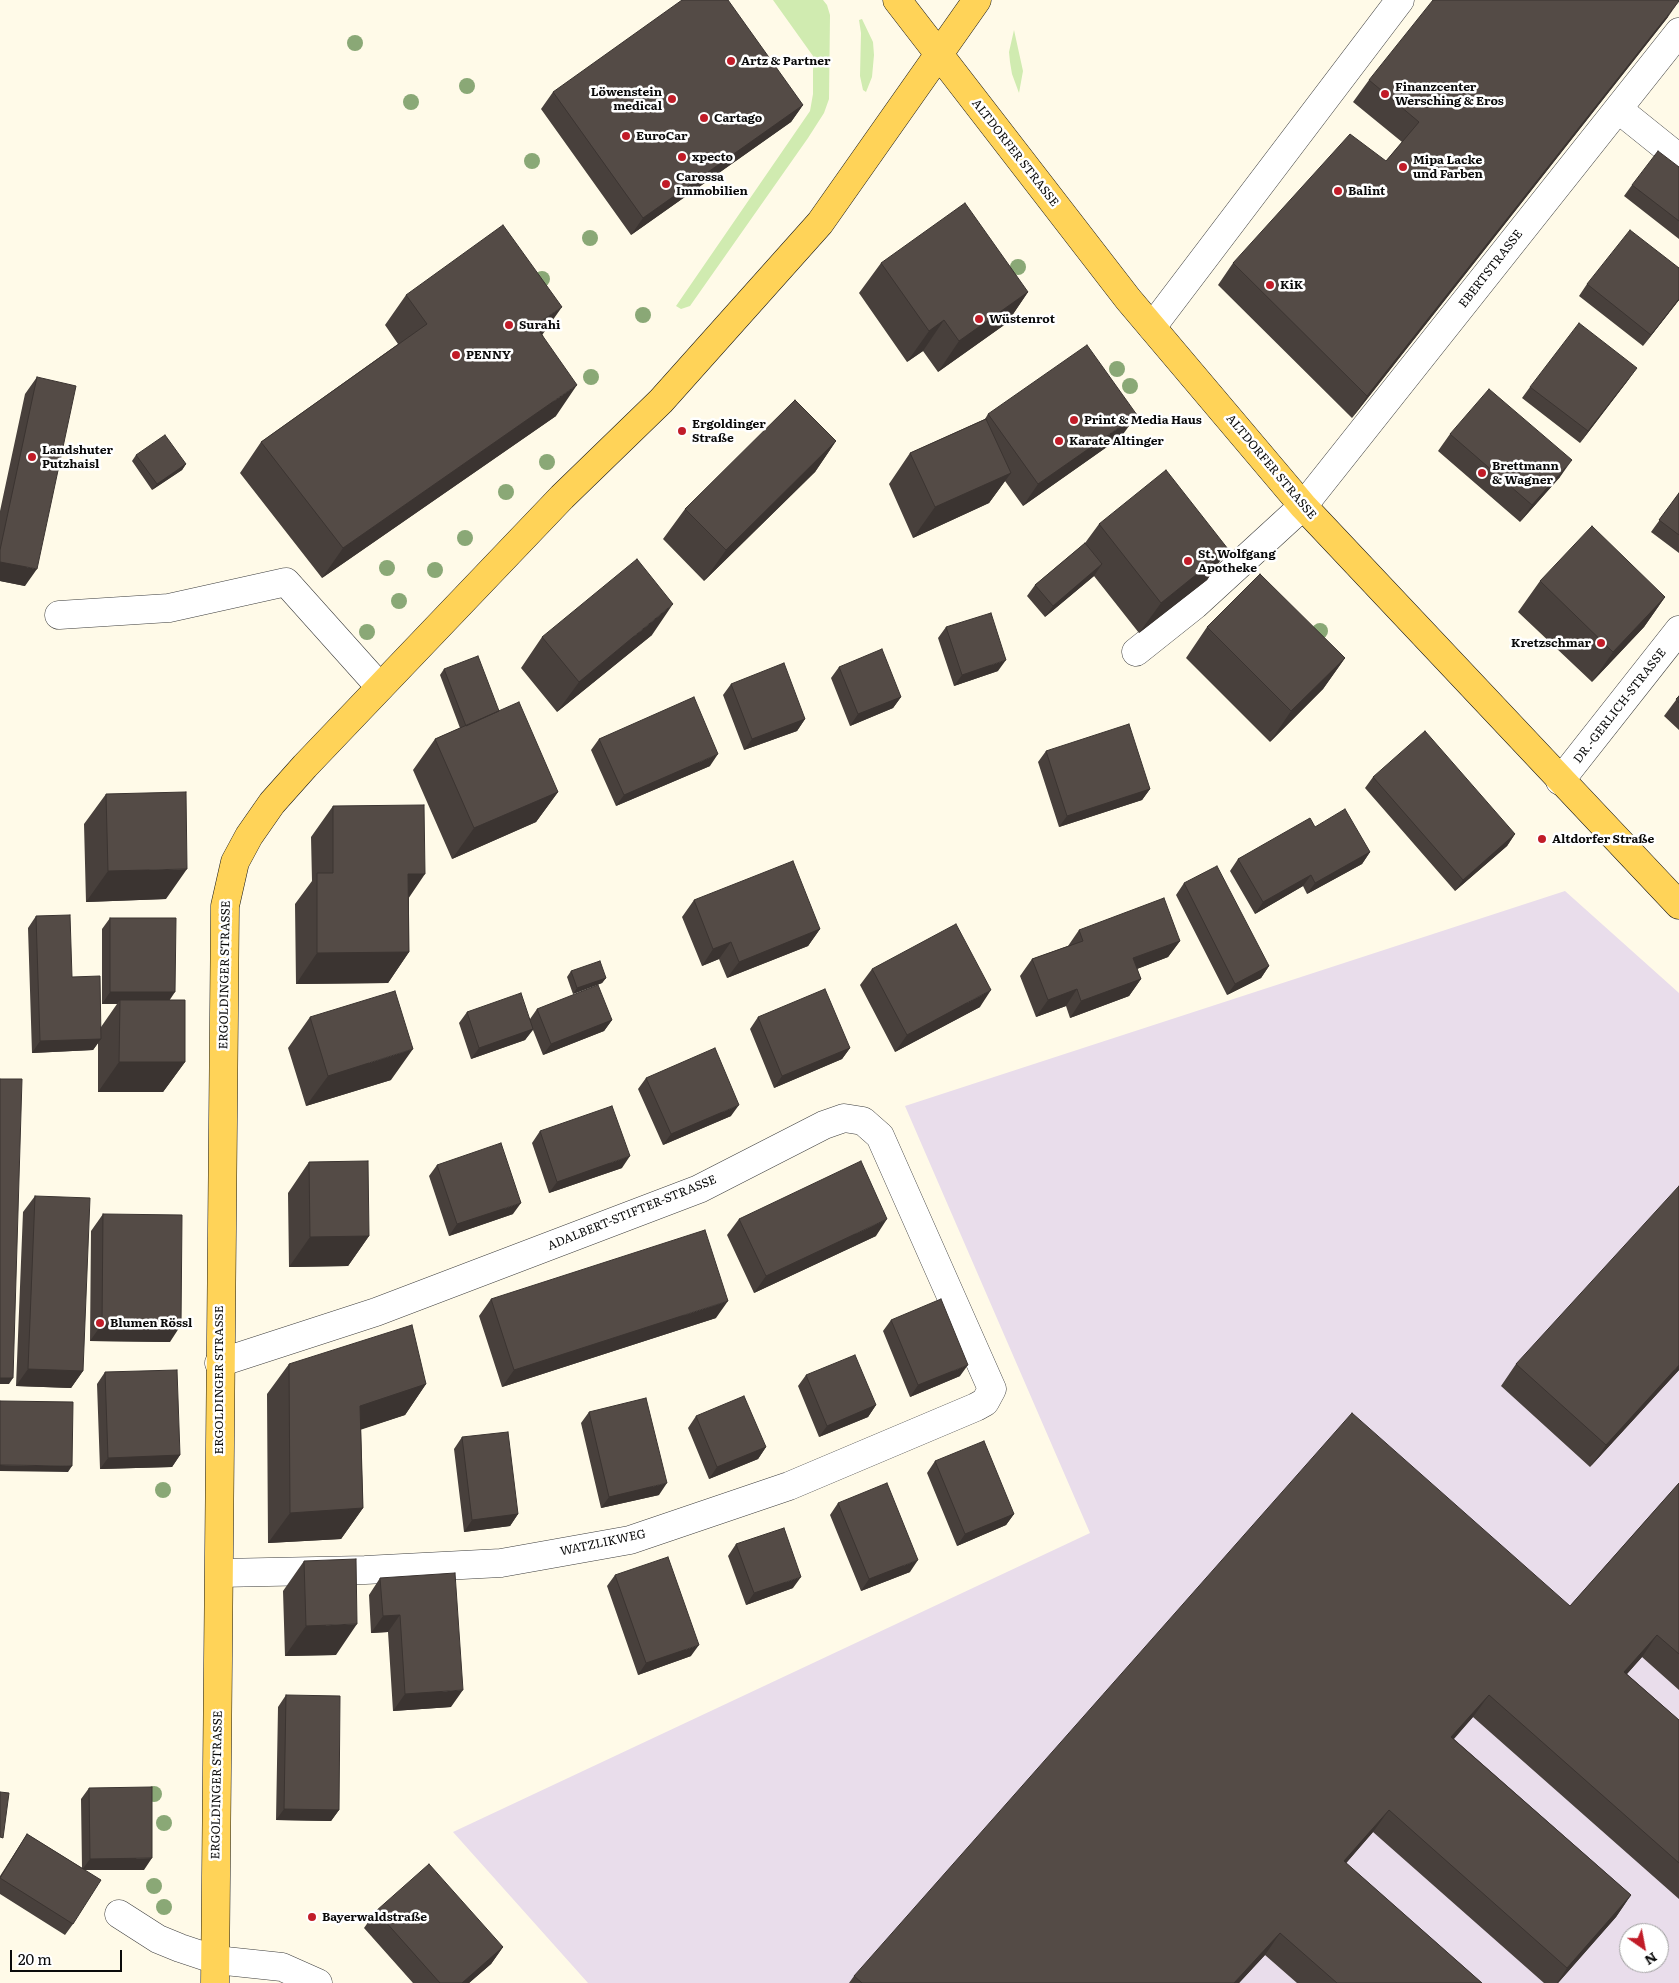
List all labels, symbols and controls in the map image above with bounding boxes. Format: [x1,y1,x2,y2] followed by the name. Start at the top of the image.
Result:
[741,54,830,68] place label: Artz & Partner
[725,55,737,67] marker: Artz & Partner
[1395,80,1504,108] place label: Finanzcenter Wersching & Eros
[591,85,662,113] place label: Löwenstein medical
[1379,88,1391,100] marker: Finanzcenter Wersching & Eros
[666,93,678,105] marker: Löwenstein medical
[969,96,1061,210] street label: ALTDORFER STRASSE
[714,111,762,125] place label: Cartago
[698,112,710,124] marker: Cartago
[636,129,688,143] place label: EuroCar
[620,130,632,142] marker: EuroCar
[692,150,733,164] place label: xpecto
[676,151,688,163] marker: xpecto
[1413,153,1483,181] place label: Mipa Lacke und Farben
[1397,161,1409,173] marker: Mipa Lacke und Farben
[676,170,748,198] place label: Carossa Immobilien
[660,178,672,190] marker: Carossa Immobilien
[1348,184,1385,198] place label: Balint
[1332,185,1344,197] marker: Balint
[1456,227,1526,311] street label: EBERTSTRASSE
[1280,278,1303,292] place label: KiK
[1264,279,1276,291] marker: KiK
[989,312,1055,326] place label: Wüstenrot
[973,313,985,325] marker: Wüstenrot
[519,318,560,332] place label: Surahi
[503,319,515,331] marker: Surahi
[466,348,511,362] place label: PENNY
[450,349,462,361] marker: PENNY
[1223,412,1319,522] street label: ALTDORFER STRASSE
[1084,413,1202,427] place label: Print & Media Haus
[1068,414,1080,426] marker: Print & Media Haus
[692,417,766,445] place label: Ergoldinger Straße
[676,425,688,437] marker: Ergoldinger Straße
[1069,434,1164,448] place label: Karate Altinger
[1053,435,1065,447] marker: Karate Altinger
[42,443,113,471] place label: Landshuter Putzhaisl
[26,451,38,463] marker: Landshuter Putzhaisl
[1492,459,1559,487] place label: Brettmann & Wagner
[1476,467,1488,479] marker: Brettmann & Wagner
[1198,547,1276,575] place label: St. Wolfgang Apotheke
[1182,555,1194,567] marker: St. Wolfgang Apotheke
[1511,636,1591,650] place label: Kretzschmar
[1595,637,1607,649] marker: Kretzschmar
[1571,646,1669,766] street label: DR.-GERLICH-STRASSE
[1552,832,1654,846] place label: Altdorfer Straße
[1536,833,1548,845] marker: Altdorfer Straße
[217,901,233,1049] street label: ERGOLDINGER STRASSE
[545,1172,719,1254] street label: ADALBERT-STIFTER-STRASSE
[212,1306,226,1454] street label: ERGOLDINGER STRASSE
[110,1316,192,1330] place label: Blumen Rössl
[94,1317,106,1329] marker: Blumen Rössl
[559,1527,647,1559] street label: WATZLIKWEG
[209,1711,225,1859] street label: ERGOLDINGER STRASSE
[322,1910,427,1924] place label: Bayerwaldstraße
[306,1911,318,1923] marker: Bayerwaldstraße
[1619,1923,1669,1973] north arrow
[12,1940,125,1972] scale bar
[18,1947,52,1970] text: 20 m
[1641,1948,1662,1971] text: N

